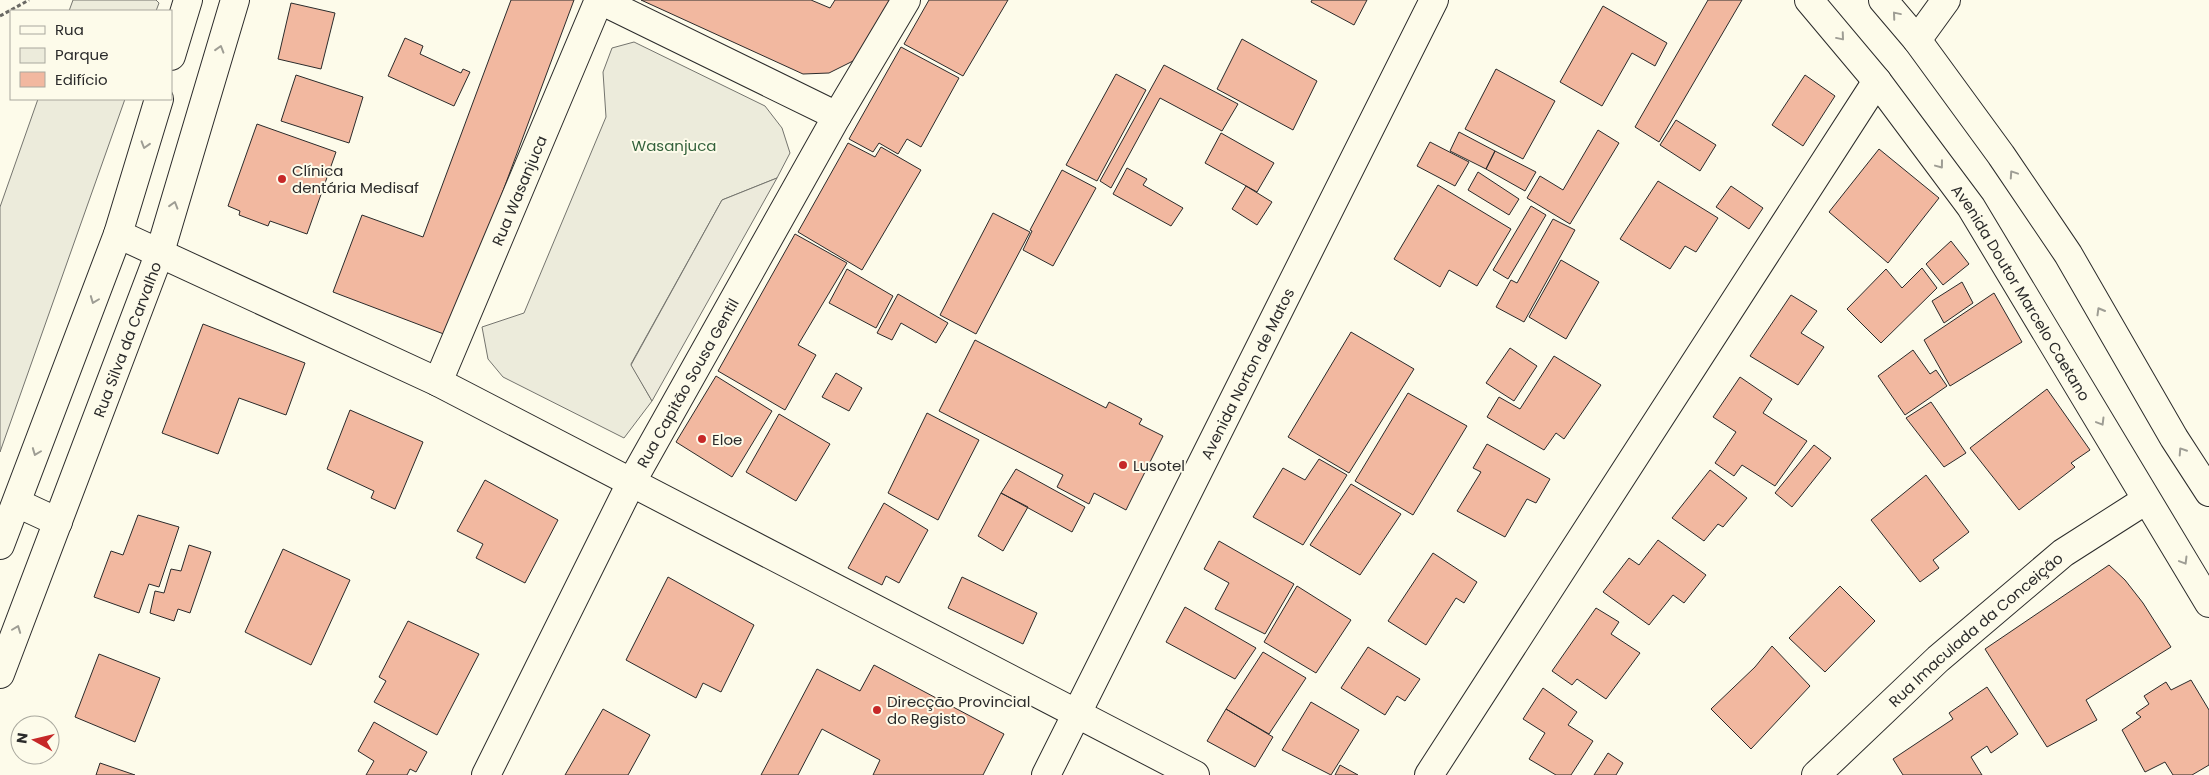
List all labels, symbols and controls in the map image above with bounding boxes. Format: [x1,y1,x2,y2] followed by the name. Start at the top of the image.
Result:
[10,10,172,100] legend
[1893,12,1902,21] one-way arrow
[55,19,84,40] text: Rua
[1835,32,1844,41] one-way arrow
[55,44,108,65] text: Parque
[215,45,225,54] one-way arrow
[55,69,108,90] text: Edifício
[486,132,551,249] street label: Rua Wasanjuca
[632,135,716,156] park label: Wasanjuca
[140,141,150,149] one-way arrow
[292,160,419,198] place label: Clínica dentária Medisaf
[1934,160,1944,169] one-way arrow
[2010,170,2019,179] one-way arrow
[276,173,288,185] marker: Clínica dentária Medisaf
[1947,180,2095,405] street label: Avenida Doutor Marcelo Caetano
[169,201,179,209] one-way arrow
[88,258,166,420] street label: Rua Silva da Carvalho
[1195,284,1299,463] street label: Avenida Norton de Matos
[631,294,743,471] street label: Rua Capitão Sousa Gentil
[89,295,99,303] one-way arrow
[2097,307,2107,316] one-way arrow
[2094,416,2104,425] one-way arrow
[712,429,742,450] place label: Eloe
[696,433,708,445] marker: Eloe
[32,447,42,456] one-way arrow
[2179,447,2188,457] one-way arrow
[1133,455,1185,476] place label: Lusotel
[1117,459,1129,471] marker: Lusotel
[1884,547,2067,711] street label: Rua Imaculada da Conceição
[2177,556,2187,565] one-way arrow
[11,625,22,634] one-way arrow
[887,691,1030,729] place label: Direcção Provincial do Registo
[871,704,883,716] marker: Direcção Provincial do Registo
[10,715,60,765] north arrow
[11,732,33,745] text: N

